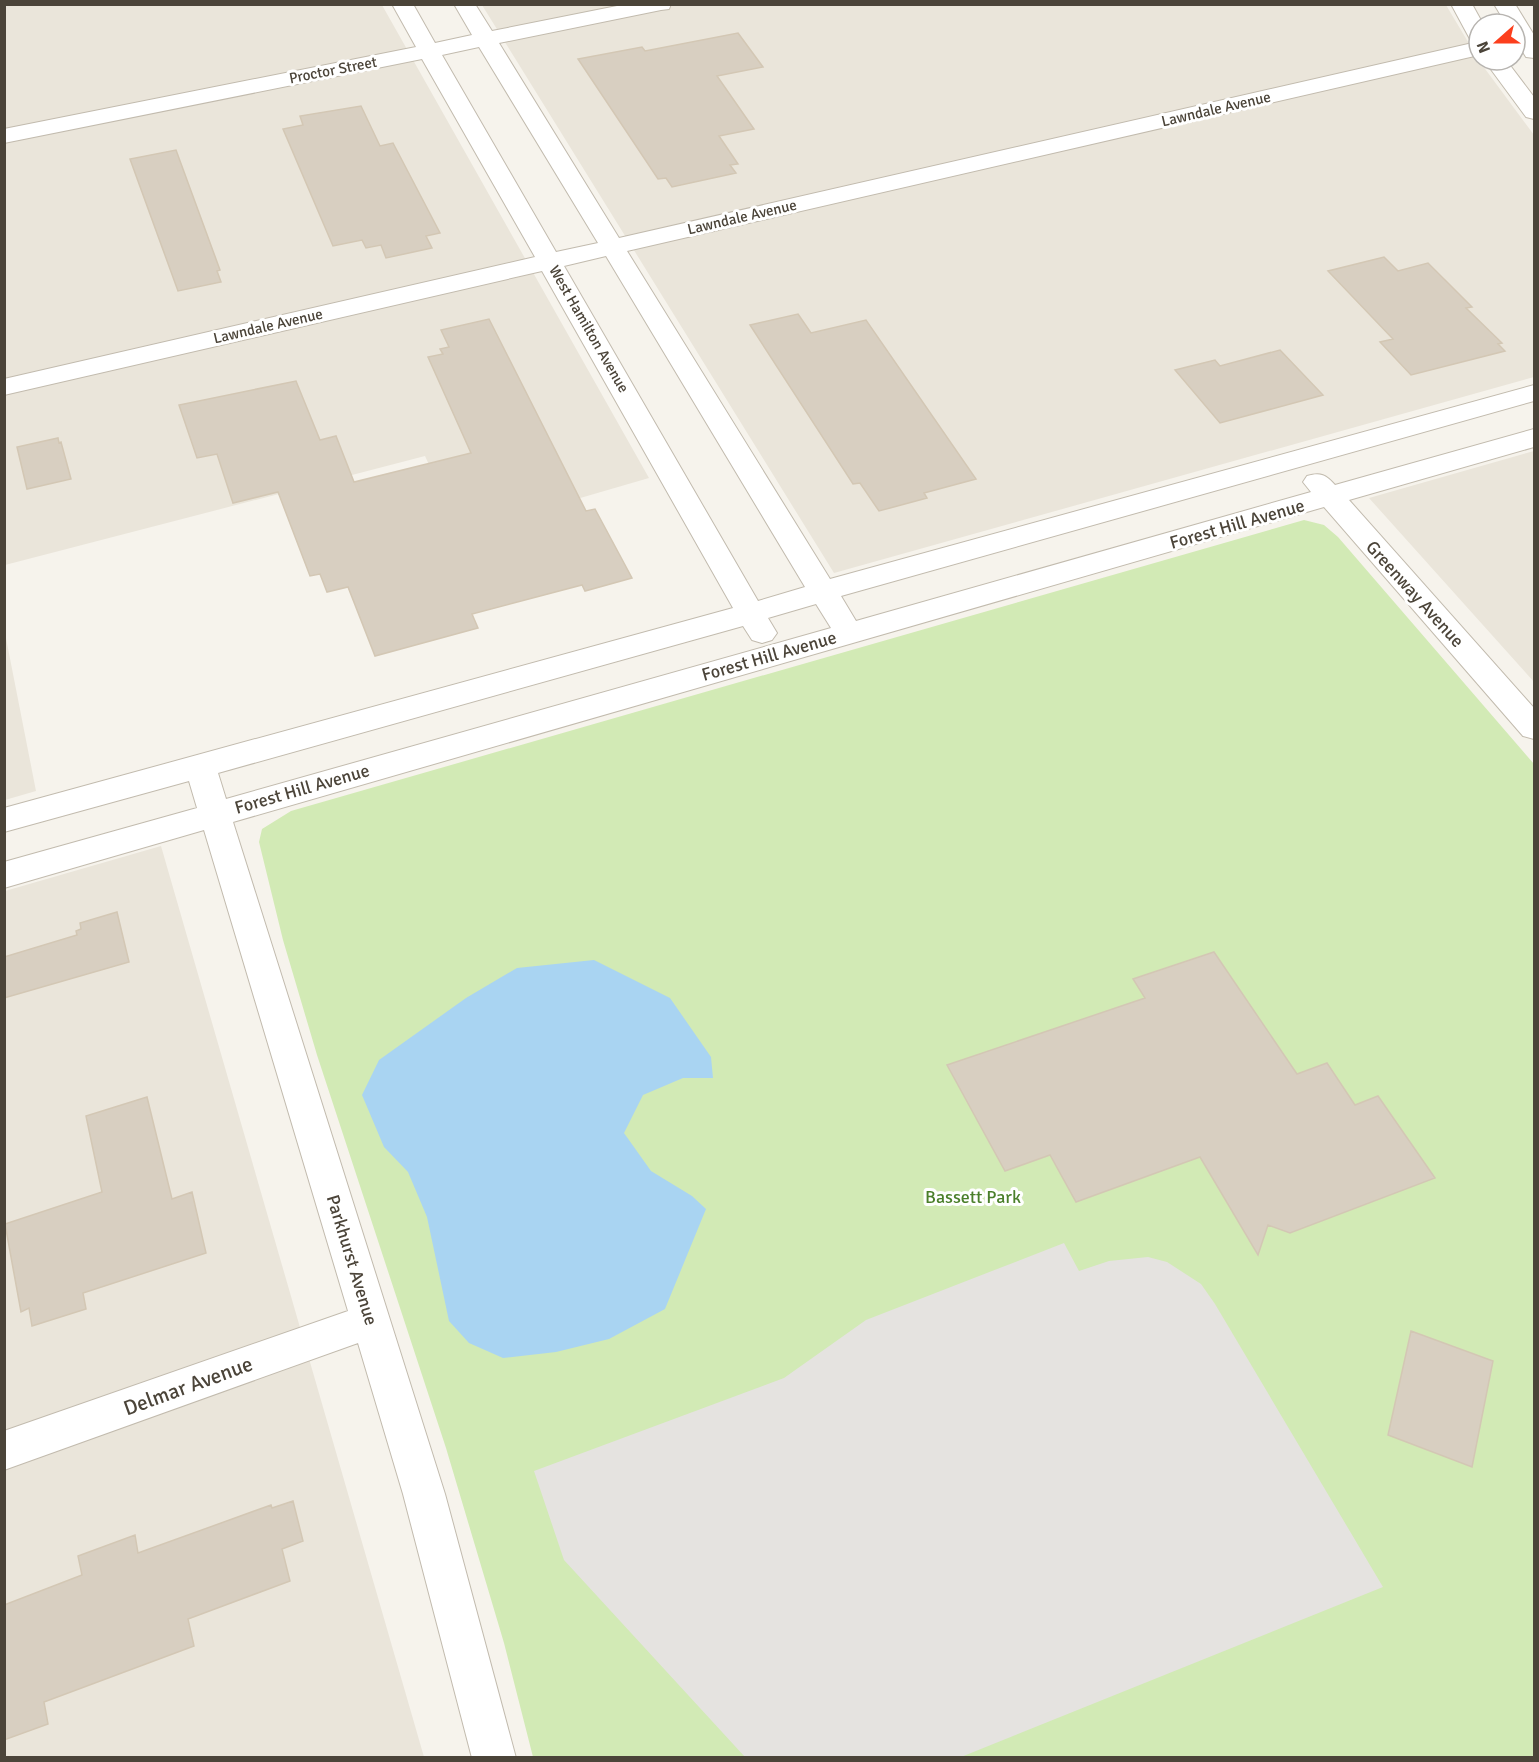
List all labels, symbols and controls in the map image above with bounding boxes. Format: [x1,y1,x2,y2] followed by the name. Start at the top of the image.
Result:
[1467,12,1527,72] north arrow
[1473,38,1495,56] text: N
[288,53,378,87] street label: Proctor Street
[1160,88,1272,130] street label: Lawndale Avenue
[686,196,798,238] street label: Lawndale Avenue
[545,262,633,396] street label: West Hamilton Avenue
[212,305,324,347] street label: Lawndale Avenue
[1167,494,1307,554] street label: Forest Hill Avenue
[1361,536,1469,652] street label: Greenway Avenue
[699,626,839,686] street label: Forest Hill Avenue
[232,759,372,819] street label: Forest Hill Avenue
[925,1186,1021,1208] park label: Bassett Park
[322,1192,382,1328] street label: Parkhurst Avenue
[120,1351,256,1421] street label: Delmar Avenue

